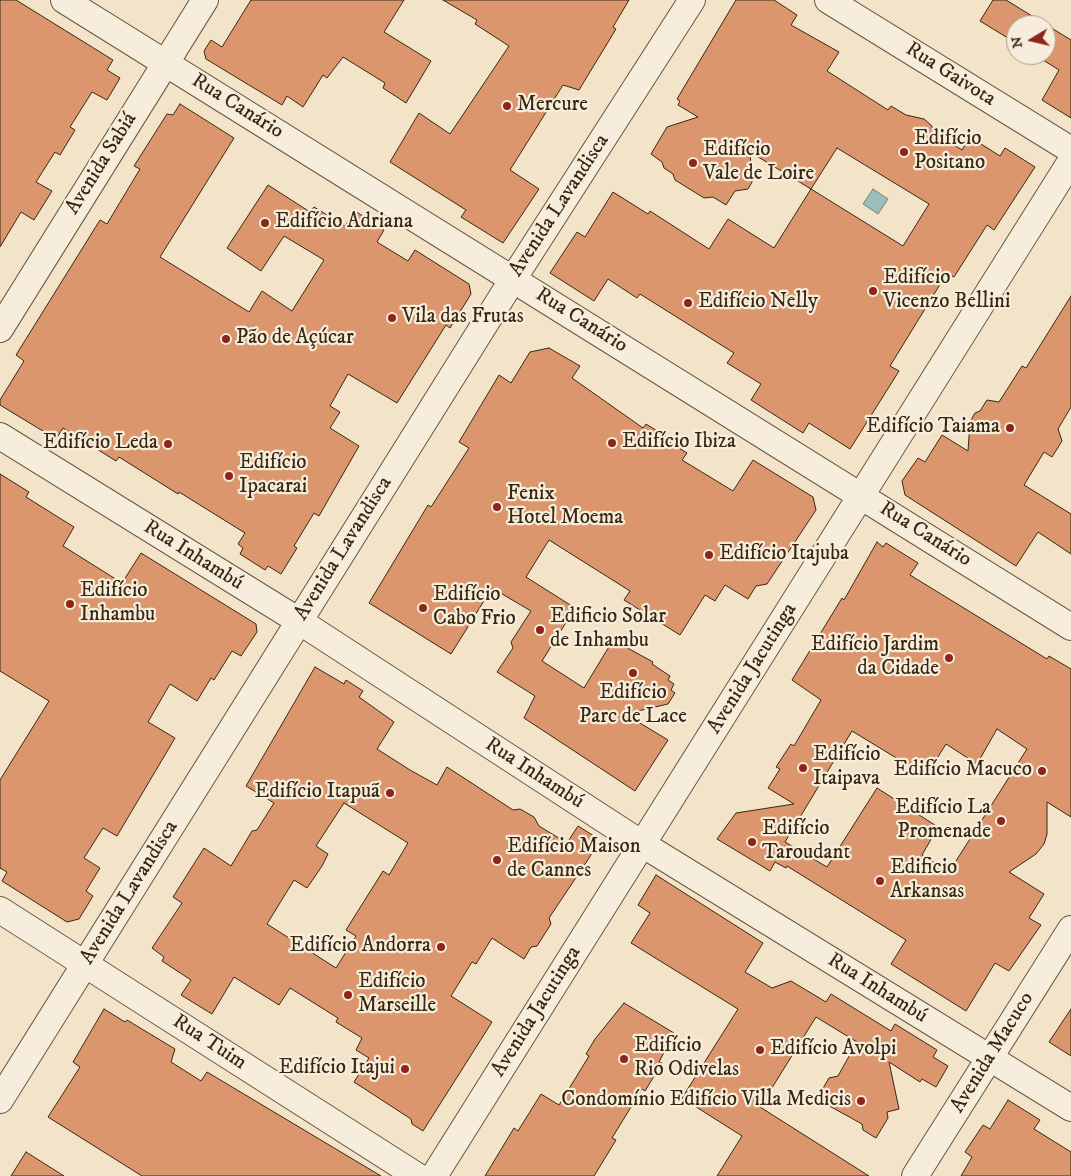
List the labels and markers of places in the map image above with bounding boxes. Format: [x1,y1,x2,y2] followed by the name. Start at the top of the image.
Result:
[517,93,588,119] place label: Mercure
[501,100,513,112] marker: Mercure
[914,127,985,177] place label: Edifício Positano
[703,138,814,188] place label: Edifício Vale de Loire
[898,146,910,158] marker: Edifício Positano
[687,157,699,169] marker: Edifício Vale de Loire
[275,210,413,236] place label: Edifício Adriana
[259,217,271,229] marker: Edifício Adriana
[883,266,1010,316] place label: Edifício Vicenzo Bellini
[867,285,879,297] marker: Edifício Vicenzo Bellini
[698,290,818,316] place label: Edifício Nelly
[682,297,694,309] marker: Edifício Nelly
[402,305,524,331] place label: Vila das Frutas
[386,312,398,324] marker: Vila das Frutas
[236,326,354,352] place label: Pão de Açúcar
[220,333,232,345] marker: Pão de Açúcar
[866,415,1000,441] place label: Edifício Taiama
[1004,422,1016,434] marker: Edifício Taiama
[622,430,736,456] place label: Edifício Ibiza
[43,431,158,457] place label: Edifício Leda
[606,437,618,449] marker: Edifício Ibiza
[162,438,174,450] marker: Edifício Leda
[239,451,307,501] place label: Edifício Ipacarai
[223,470,235,482] marker: Edifício Ipacarai
[507,482,623,532] place label: Fenix Hotel Moema
[491,501,503,513] marker: Fenix Hotel Moema
[719,542,849,568] place label: Edifício Itajuba
[703,549,715,561] marker: Edifício Itajuba
[80,579,155,629] place label: Edifício Inhambu
[433,583,516,633] place label: Edifício Cabo Frio
[64,598,76,610] marker: Edifício Inhambu
[417,602,429,614] marker: Edifício Cabo Frio
[550,605,666,655] place label: Edificio Solar de Inhambu
[534,624,546,636] marker: Edificio Solar de Inhambu
[811,633,939,683] place label: Edifício Jardim da Cidade
[943,652,955,664] marker: Edifício Jardim da Cidade
[627,667,639,679] marker: Edifício Parc de Lace
[579,681,687,731] place label: Edifício Parc de Lace
[813,743,881,793] place label: Edifício Itaipava
[893,758,1032,784] place label: Edifício Macuco
[797,762,809,774] marker: Edifício Itaipava
[1036,765,1048,777] marker: Edifício Macuco
[254,780,380,806] place label: Edifício Itapuã
[384,787,396,799] marker: Edifício Itapuã
[895,796,991,846] place label: Edifício La Promenade
[995,815,1007,827] marker: Edifício La Promenade
[762,817,850,867] place label: Edifício Taroudant
[507,835,641,885] place label: Edifício Maison de Cannes
[746,836,758,848] marker: Edifício Taroudant
[491,854,503,866] marker: Edifício Maison de Cannes
[890,856,964,906] place label: Edificio Arkansas
[874,875,886,887] marker: Edificio Arkansas
[290,934,431,960] place label: Edifício Andorra
[435,941,447,953] marker: Edifício Andorra
[358,970,436,1020] place label: Edifício Marseille
[342,989,354,1001] marker: Edifício Marseille
[634,1034,739,1084] place label: Edifício Rio Odivelas
[770,1037,897,1063] place label: Edifício Avolpi
[754,1044,766,1056] marker: Edifício Avolpi
[618,1053,630,1065] marker: Edifício Rio Odivelas
[278,1056,395,1082] place label: Edifício Itajui
[399,1063,411,1075] marker: Edifício Itajui
[561,1088,851,1114] place label: Condomínio Edifício Villa Medicis
[855,1095,867,1107] marker: Condomínio Edifício Villa Medicis

